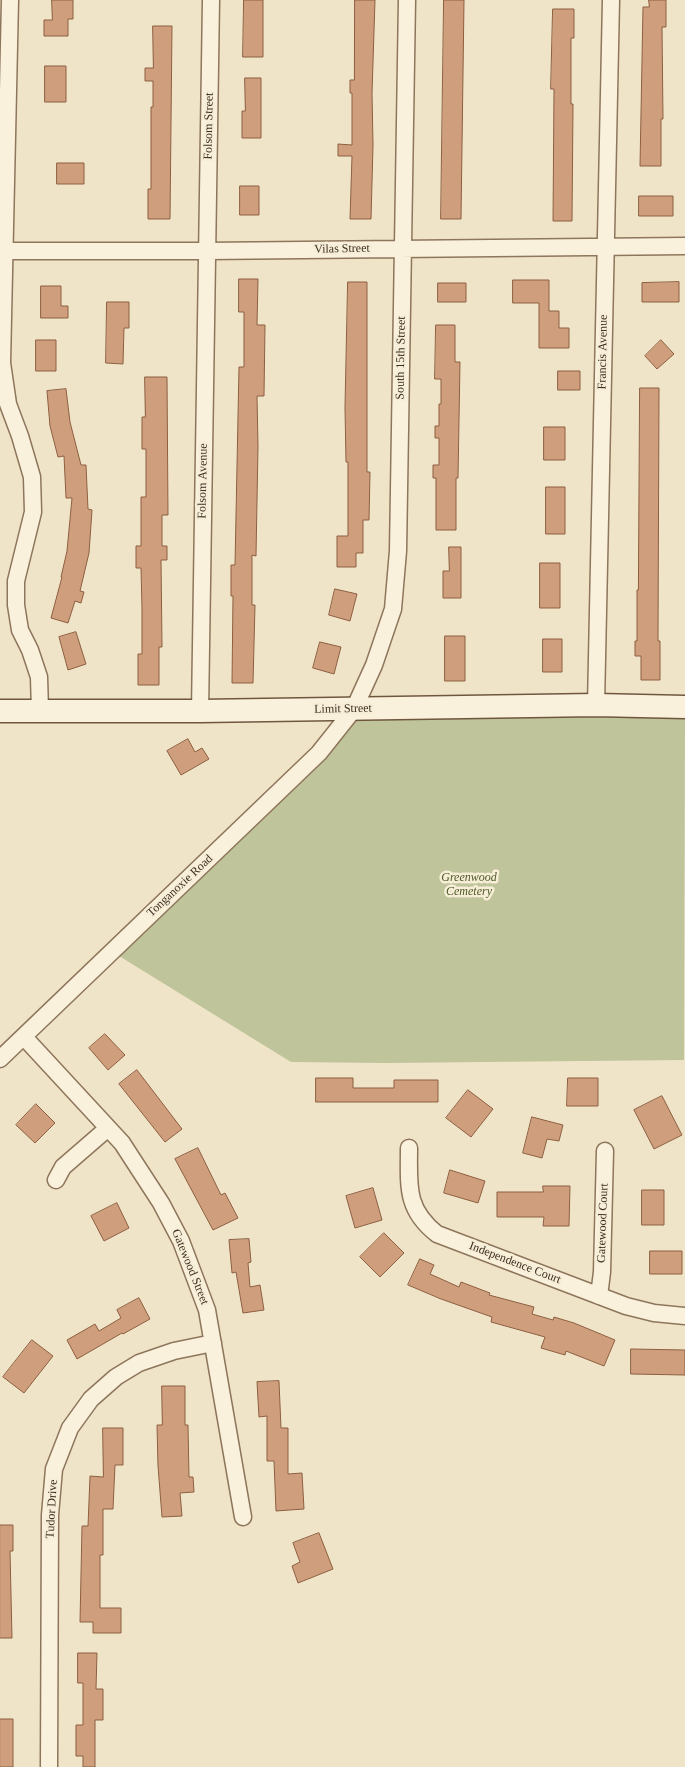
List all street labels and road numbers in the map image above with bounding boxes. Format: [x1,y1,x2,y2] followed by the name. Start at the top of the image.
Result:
[201,92,217,160] street label: Folsom Street
[314,241,370,257] street label: Vilas Street
[595,315,611,389] street label: Francis Avenue
[393,316,409,400] street label: South 15th Street
[195,443,211,519] street label: Folsom Avenue
[314,701,372,717] street label: Limit Street
[144,852,216,920] street label: Tonganoxie Road
[594,1183,612,1263] street label: Gatewood Court
[168,1227,212,1307] street label: Gatewood Street
[467,1239,563,1287] street label: Independence Court
[43,1479,61,1539] street label: Tudor Drive

